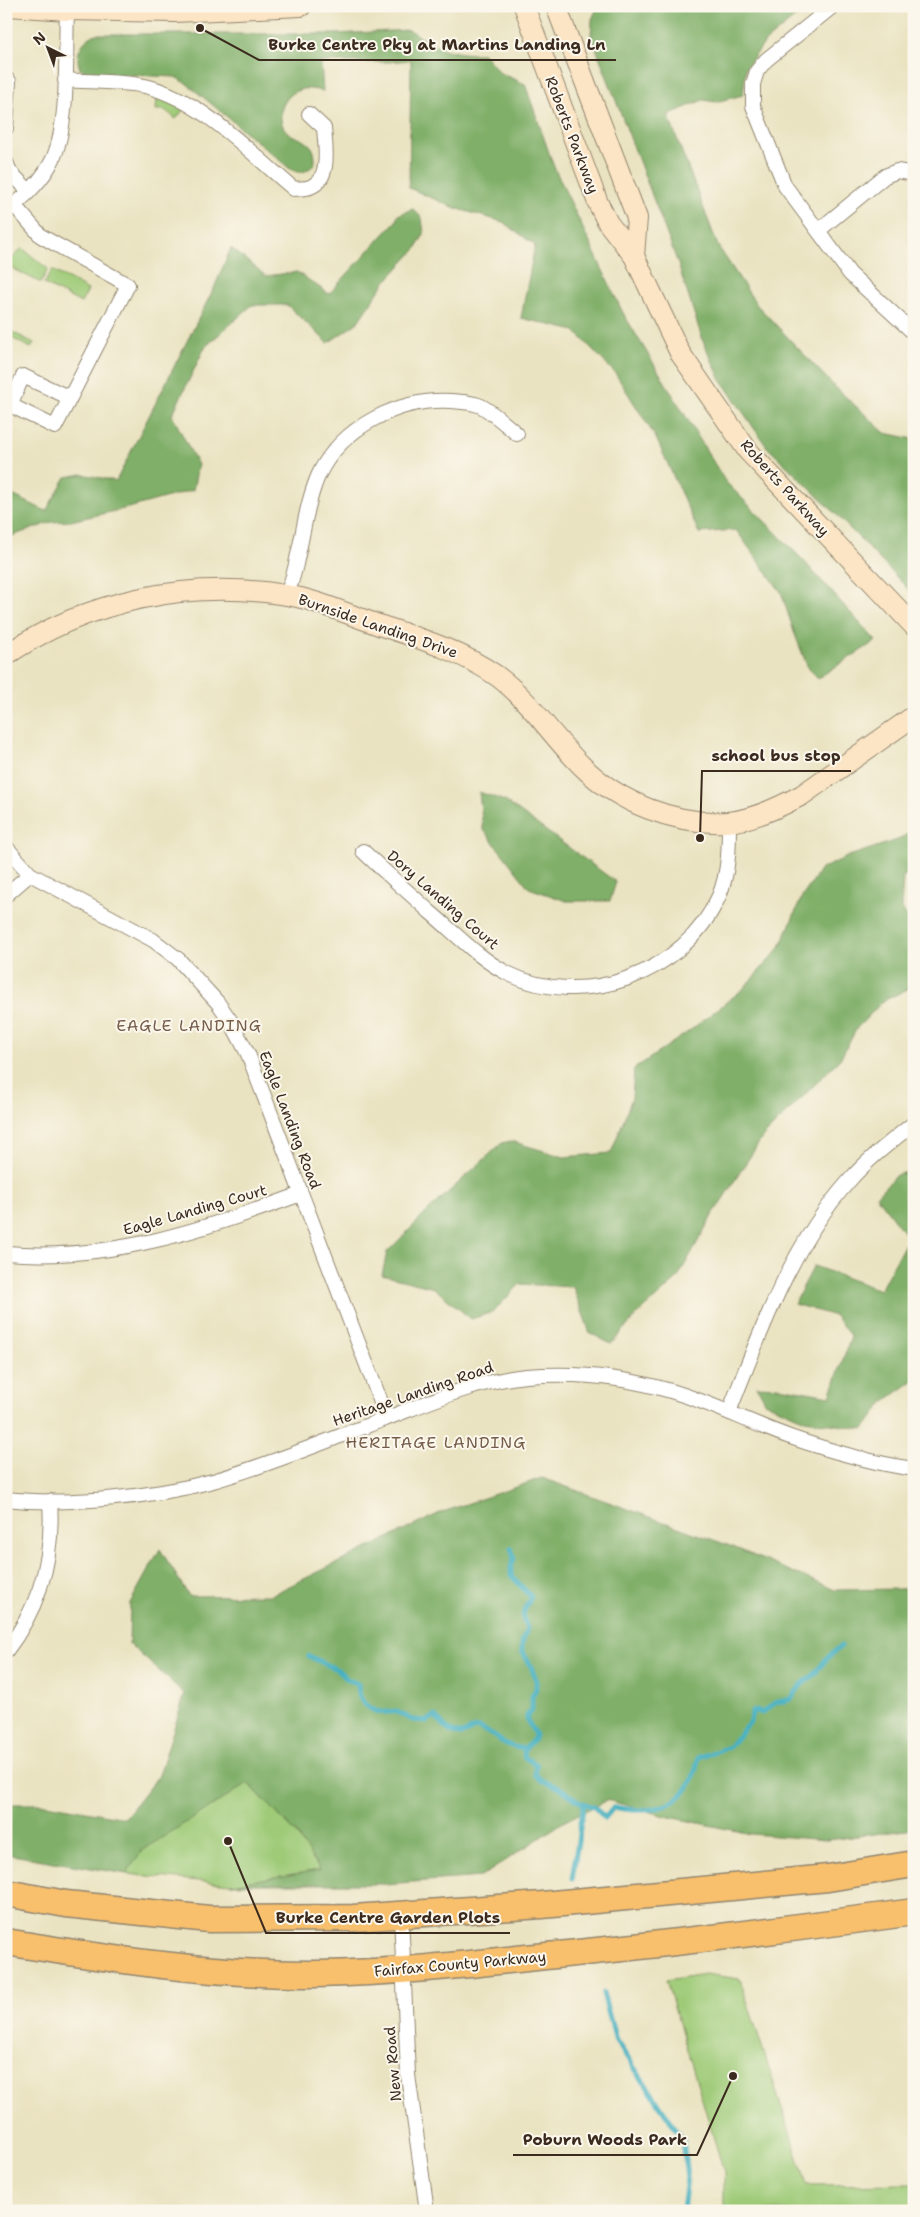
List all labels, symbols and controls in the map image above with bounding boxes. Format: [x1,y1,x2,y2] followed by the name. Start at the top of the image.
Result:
[22,22,72,72] north arrow
[29,28,49,49] text: N
[259,29,616,60] callout: Burke Centre Pky at Martins Landing Ln
[268,34,606,55] text: Burke Centre Pky at Martins Landing Ln
[540,73,604,197] street label: Roberts Parkway
[736,435,834,541] street label: Roberts Parkway
[296,589,460,663] street label: Burnside Landing Drive
[702,740,851,771] callout: school bus stop
[711,745,841,766] text: school bus stop
[383,846,503,954] street label: Dory Landing Court
[116,1015,262,1036] district label: EAGLE LANDING
[254,1048,326,1192] street label: Eagle Landing Road
[121,1180,269,1240] street label: Eagle Landing Court
[330,1357,496,1431] street label: Heritage Landing Road
[346,1432,526,1453] district label: HERITAGE LANDING
[266,1902,510,1933] callout: Burke Centre Garden Plots
[276,1907,500,1928] text: Burke Centre Garden Plots
[373,1947,547,1981] street label: Fairfax County Parkway
[380,2025,406,2102] street label: New Road
[513,2124,697,2155] callout: Poburn Woods Park
[523,2129,687,2150] text: Poburn Woods Park

